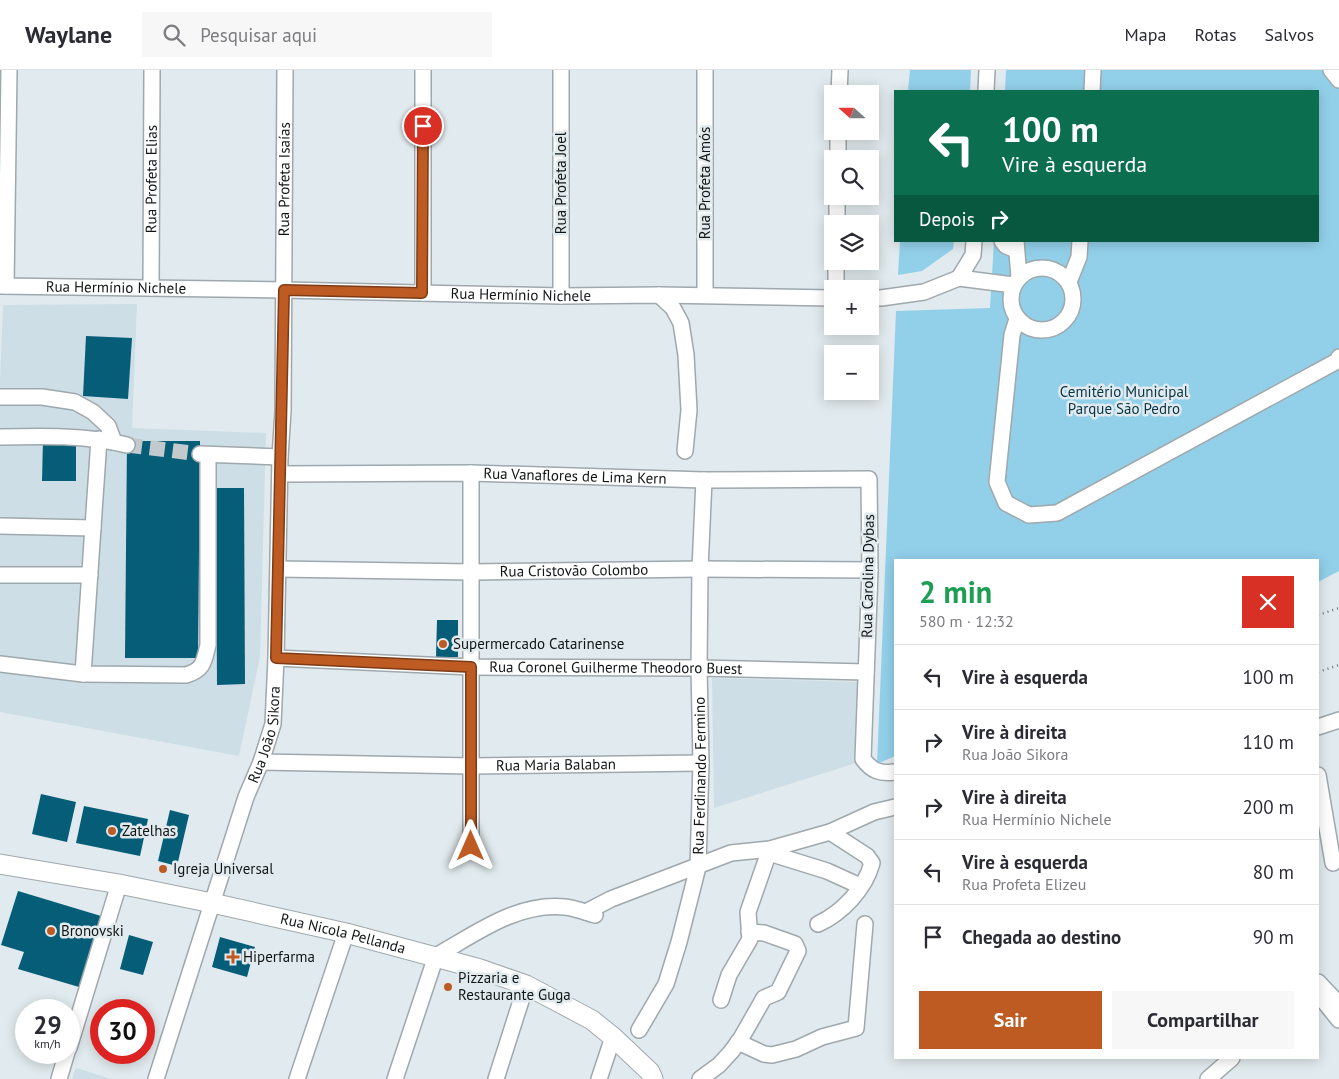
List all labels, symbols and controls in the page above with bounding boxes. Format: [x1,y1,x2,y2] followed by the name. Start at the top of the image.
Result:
[142,12,492,57] search box
[25,19,112,50] text: Waylane
[160,21,188,49] icon: search
[200,23,317,47] text: Pesquisar aqui
[1125,23,1166,46] text: Mapa
[1194,23,1237,46] text: Rotas
[1265,23,1314,46] text: Salvos
[824,85,879,140] north arrow
[824,85,879,400] map controls
[402,105,444,147] pin
[1002,106,1099,152] text: 100 m
[919,110,984,175] icon: left
[409,112,437,140] icon: arrive
[274,122,294,236] street label: Rua Profeta Isaías
[141,125,161,233] street label: Rua Profeta Elias
[695,127,714,239] street label: Rua Profeta Amós
[551,131,570,234] street label: Rua Profeta Joel
[824,150,879,205] button: search
[1002,150,1147,178] text: Vire à esquerda
[985,205,1013,233] icon: right
[919,207,975,231] text: Depois
[824,215,879,270] button: layers
[46,277,186,298] street label: Rua Hermínio Nichele
[824,280,879,335] button: +
[451,284,591,305] street label: Rua Hermínio Nichele
[824,345,879,400] button: −
[1060,382,1189,418] park label: Cemitério Municipal Parque São Pedro
[483,463,667,488] street label: Rua Vanaflores de Lima Kern
[857,514,878,638] street label: Rua Carolina Dybas
[500,560,648,581] street label: Rua Cristovão Colombo
[919,572,992,611] text: 2 min
[1242,576,1294,628] button: close
[919,611,1014,631] text: 580 m · 12:32
[453,634,624,653] place label: Supermercado Catarinense
[437,638,449,650] marker: Supermercado Catarinense
[489,657,743,678] street label: Rua Coronel Guilherme Theodoro Buest
[919,663,947,691] icon: left
[962,665,1088,689] text: Vire à esquerda
[1242,665,1294,689] text: 100 m
[243,686,284,786] street label: Rua João Sikora
[688,697,710,855] street label: Rua Ferdinando Fermino
[962,720,1067,744] text: Vire à direita
[919,728,947,756] icon: right
[1242,730,1294,754] text: 110 m
[962,744,1068,764] text: Rua João Sikora
[496,754,616,775] street label: Rua Maria Balaban
[962,785,1067,809] text: Vire à direita
[919,793,947,821] icon: right
[1242,795,1294,819] text: 200 m
[962,809,1112,829] text: Rua Hermínio Nichele
[444,819,496,871] position arrow
[122,821,176,840] place label: Zatelhas
[106,825,118,837] marker: Zatelhas
[962,850,1088,874] text: Vire à esquerda
[919,858,947,886] icon: left
[173,859,274,878] place label: Igreja Universal
[1253,860,1294,884] text: 80 m
[157,863,169,875] marker: Igreja Universal
[962,874,1086,894] text: Rua Profeta Elizeu
[279,909,408,958] street label: Rua Nicola Pellanda
[61,921,124,940] place label: Bronovski
[919,923,947,951] icon: arrive
[45,925,57,937] marker: Bronovski
[962,925,1121,949] text: Chegada ao destino
[1253,925,1294,949] text: 90 m
[243,947,315,966] place label: Hiperfarma
[227,951,239,963] marker: Hiperfarma
[458,968,571,1004] place label: Pizzaria e Restaurante Guga
[442,981,454,993] marker: Pizzaria e Restaurante Guga
[919,991,1102,1049] button: Sair
[1112,991,1294,1049] button: Compartilhar
[90,999,155,1064] speed limit sign: 30
[33,1009,62,1041] text: 29
[34,1036,61,1051] text: km/h

